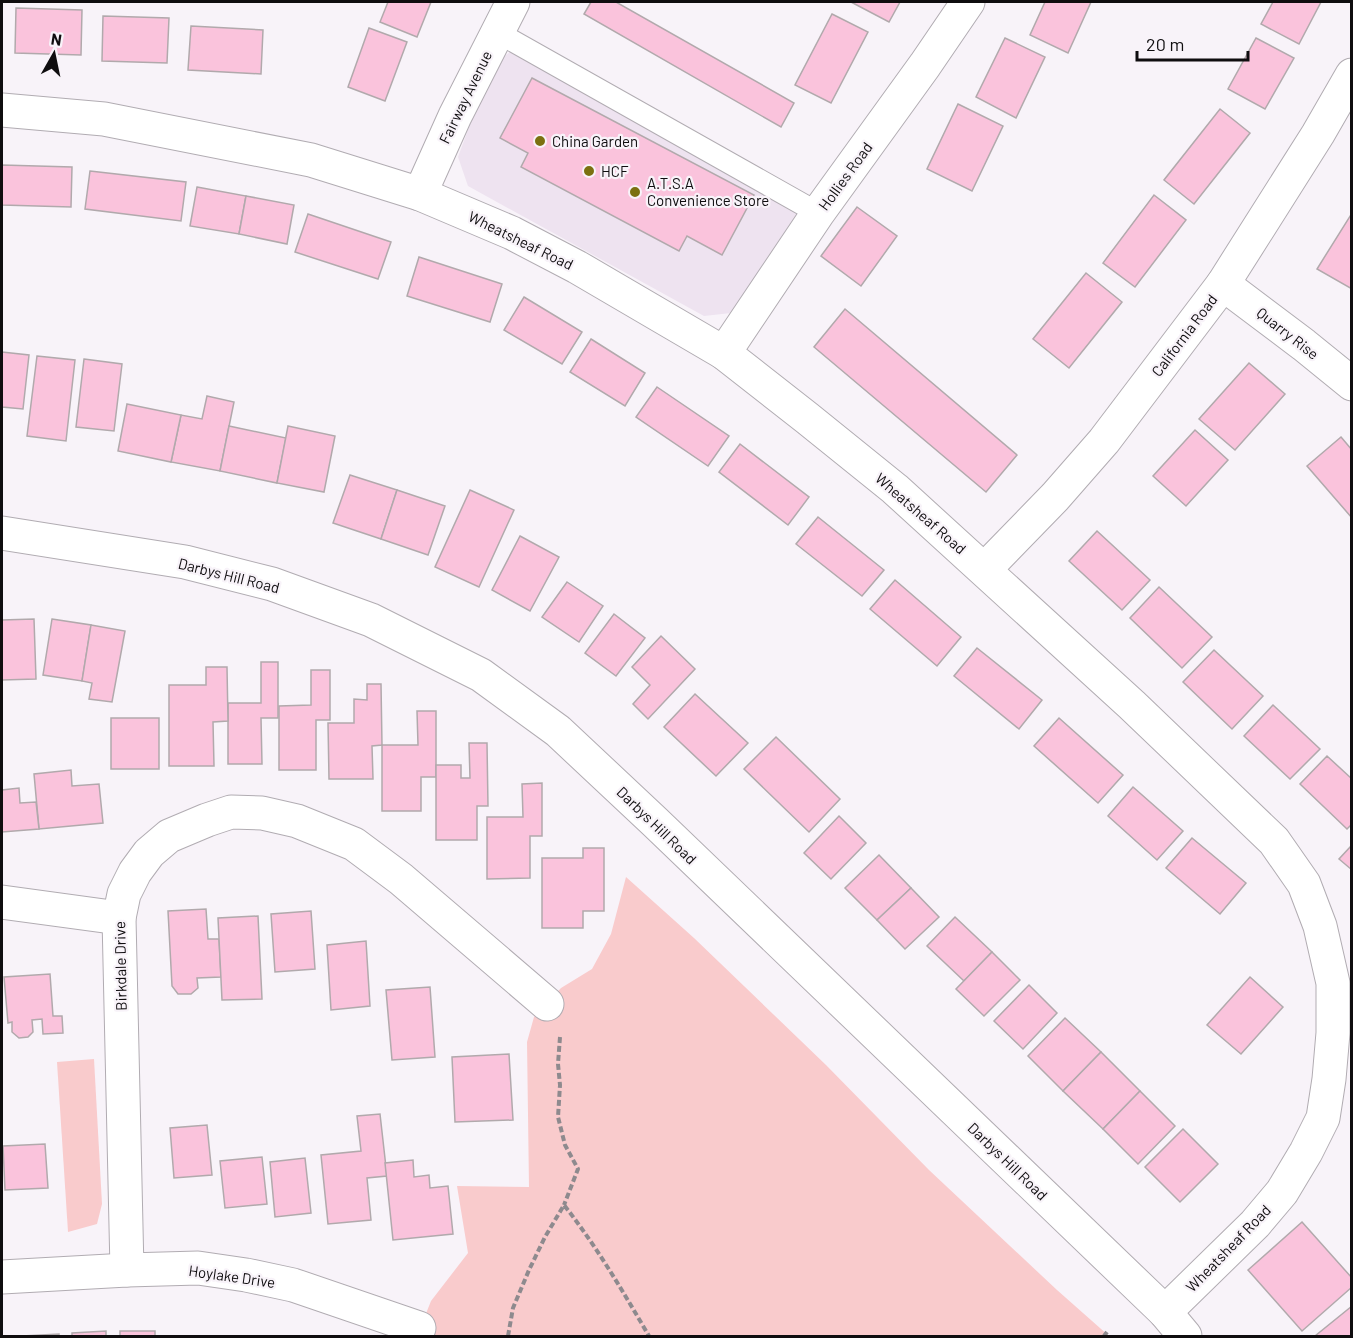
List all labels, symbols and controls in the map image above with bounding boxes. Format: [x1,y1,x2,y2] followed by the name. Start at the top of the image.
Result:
[24,24,84,84] north arrow
[1137,24,1248,62] scale bar
[50,28,63,49] text: N
[1146,33,1184,55] text: 20 m
[435,48,495,146] street label: Fairway Avenue
[552,132,638,150] place label: China Garden
[533,134,547,148] marker: China Garden
[814,138,876,214] street label: Hollies Road
[601,162,629,180] place label: HCF
[582,164,596,178] marker: HCF
[647,174,769,209] place label: A.T.S.A Convenience Store
[628,185,642,199] marker: A.T.S.A Convenience Store
[466,207,576,273] street label: Wheatsheaf Road
[1147,290,1221,380] street label: California Road
[1253,303,1323,363] street label: Quarry Rise
[872,469,970,557] street label: Wheatsheaf Road
[176,554,282,596] street label: Darbys Hill Road
[613,782,701,868] street label: Darbys Hill Road
[110,921,130,1011] street label: Birkdale Drive
[964,1118,1052,1204] street label: Darbys Hill Road
[1182,1201,1274,1295] street label: Wheatsheaf Road
[187,1261,277,1291] street label: Hoylake Drive

